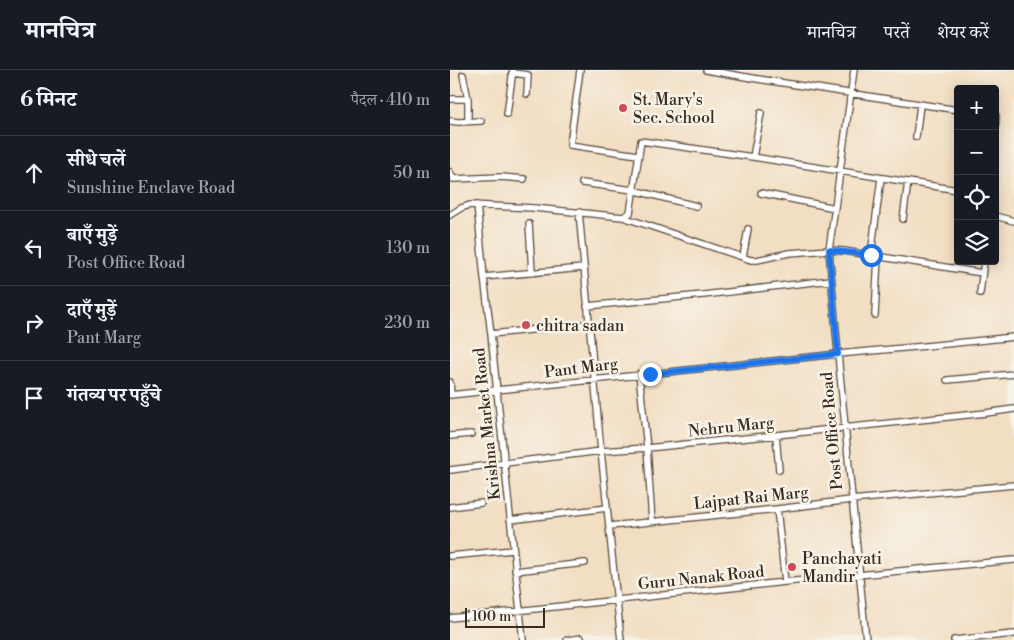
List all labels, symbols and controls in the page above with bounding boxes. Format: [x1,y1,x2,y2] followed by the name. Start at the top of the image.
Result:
[25,16,95,46] text: मानचित्र
[807,21,856,44] text: मानचित्र
[884,21,910,44] text: परतें
[938,21,989,44] text: शेयर करें
[954,85,999,265] map controls
[954,85,999,130] button: +
[20,87,76,113] text: 6 मिनट
[351,90,430,110] text: पैदल · 410 m
[633,90,715,128] place label: St. Mary's Sec. School
[617,102,629,114] marker: St. Mary's Sec. School
[954,130,999,175] button: −
[67,148,125,172] text: सीधे चलें
[20,159,48,187] icon: ahead
[393,163,430,183] text: 50 m
[954,175,999,220] button: locate
[67,178,235,198] text: Sunshine Enclave Road
[954,220,999,265] button: layers
[67,223,117,247] text: बाएँ मुड़ें
[20,234,48,262] icon: left
[386,238,430,258] text: 130 m
[860,244,883,267] route start
[67,253,185,273] text: Post Office Road
[67,298,117,322] text: दाएँ मुड़ें
[20,309,48,337] icon: right
[384,313,430,333] text: 230 m
[536,316,625,336] place label: chitra sadan
[520,319,532,331] marker: chitra sadan
[67,328,141,348] text: Pant Marg
[469,347,505,501] street label: Krishna Market Road
[543,353,620,382] street label: Pant Marg
[639,363,662,386] route end
[817,371,847,491] street label: Post Office Road
[67,383,161,407] text: गंतव्य पर पहुँचे
[20,384,48,412] icon: arrive
[687,412,776,441] street label: Nehru Marg
[693,482,810,514] street label: Lajpat Rai Marg
[802,549,882,587] place label: Panchayati Mandir
[637,561,765,595] street label: Guru Nanak Road
[786,561,798,573] marker: Panchayati Mandir
[465,605,545,628] scale bar
[472,608,511,626] text: 100 m

